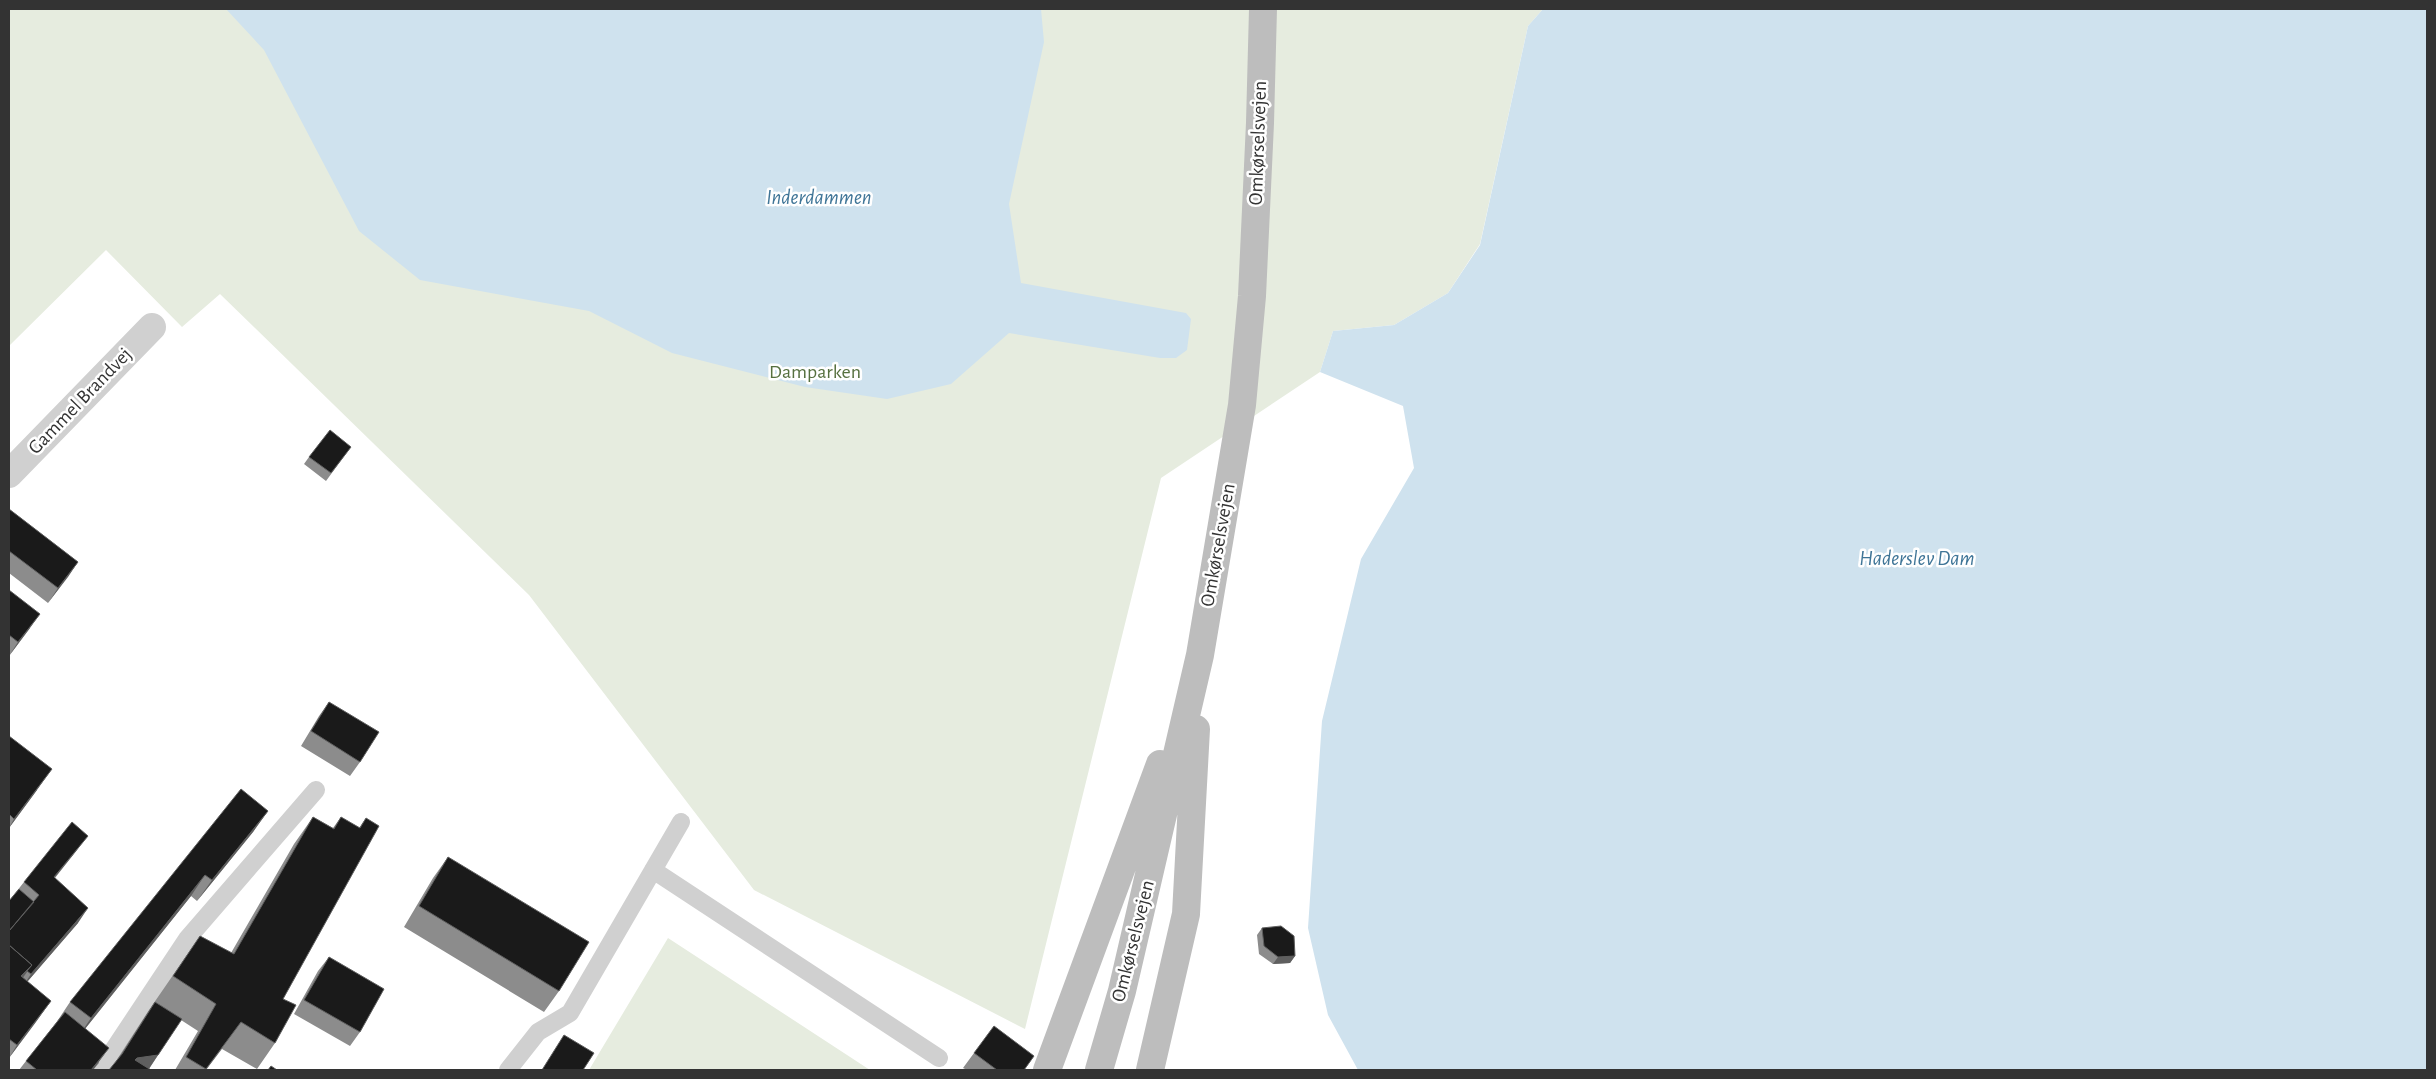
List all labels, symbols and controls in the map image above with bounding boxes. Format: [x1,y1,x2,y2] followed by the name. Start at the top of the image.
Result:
[1246,80,1270,206] street label: Omkørselsvejen
[766,187,872,208] water label: Inderdammen
[24,344,136,458] street label: Gammel Brandvej
[769,362,861,382] park label: Damparken
[1197,482,1239,608] street label: Omkørselsvejen
[1859,548,1975,569] water label: Haderslev Dam
[1108,878,1158,1004] street label: Omkørselsvejen

